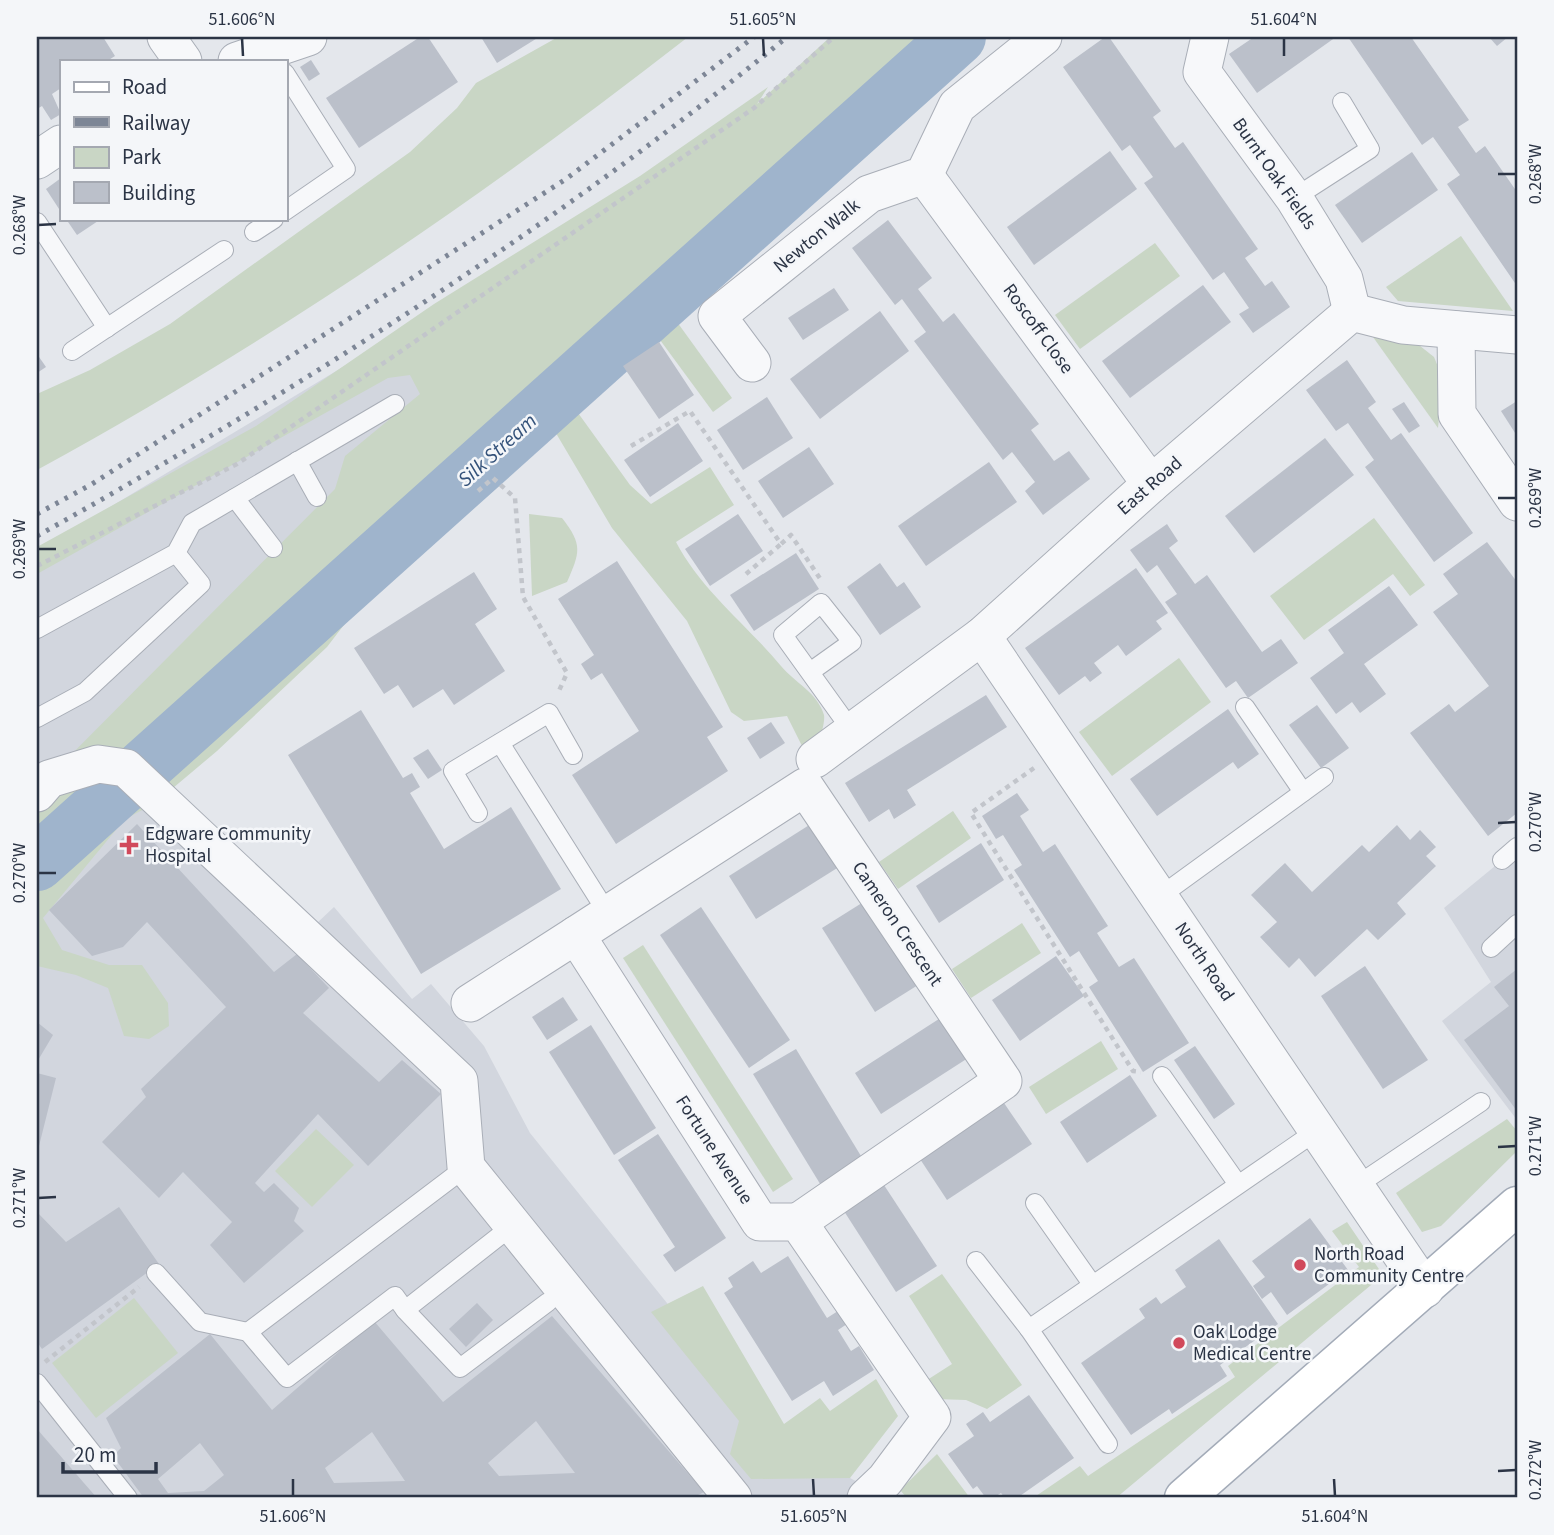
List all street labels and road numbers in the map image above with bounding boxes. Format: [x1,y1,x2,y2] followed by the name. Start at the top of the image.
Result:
[1225,113,1323,235] street label: Burnt Oak Fields
[768,192,867,279] street label: Newton Walk
[996,278,1080,380] street label: Roscoff Close
[1112,450,1188,522] street label: East Road
[845,856,949,992] street label: Cameron Crescent
[1167,917,1241,1007] street label: North Road
[669,1090,759,1210] street label: Fortune Avenue

